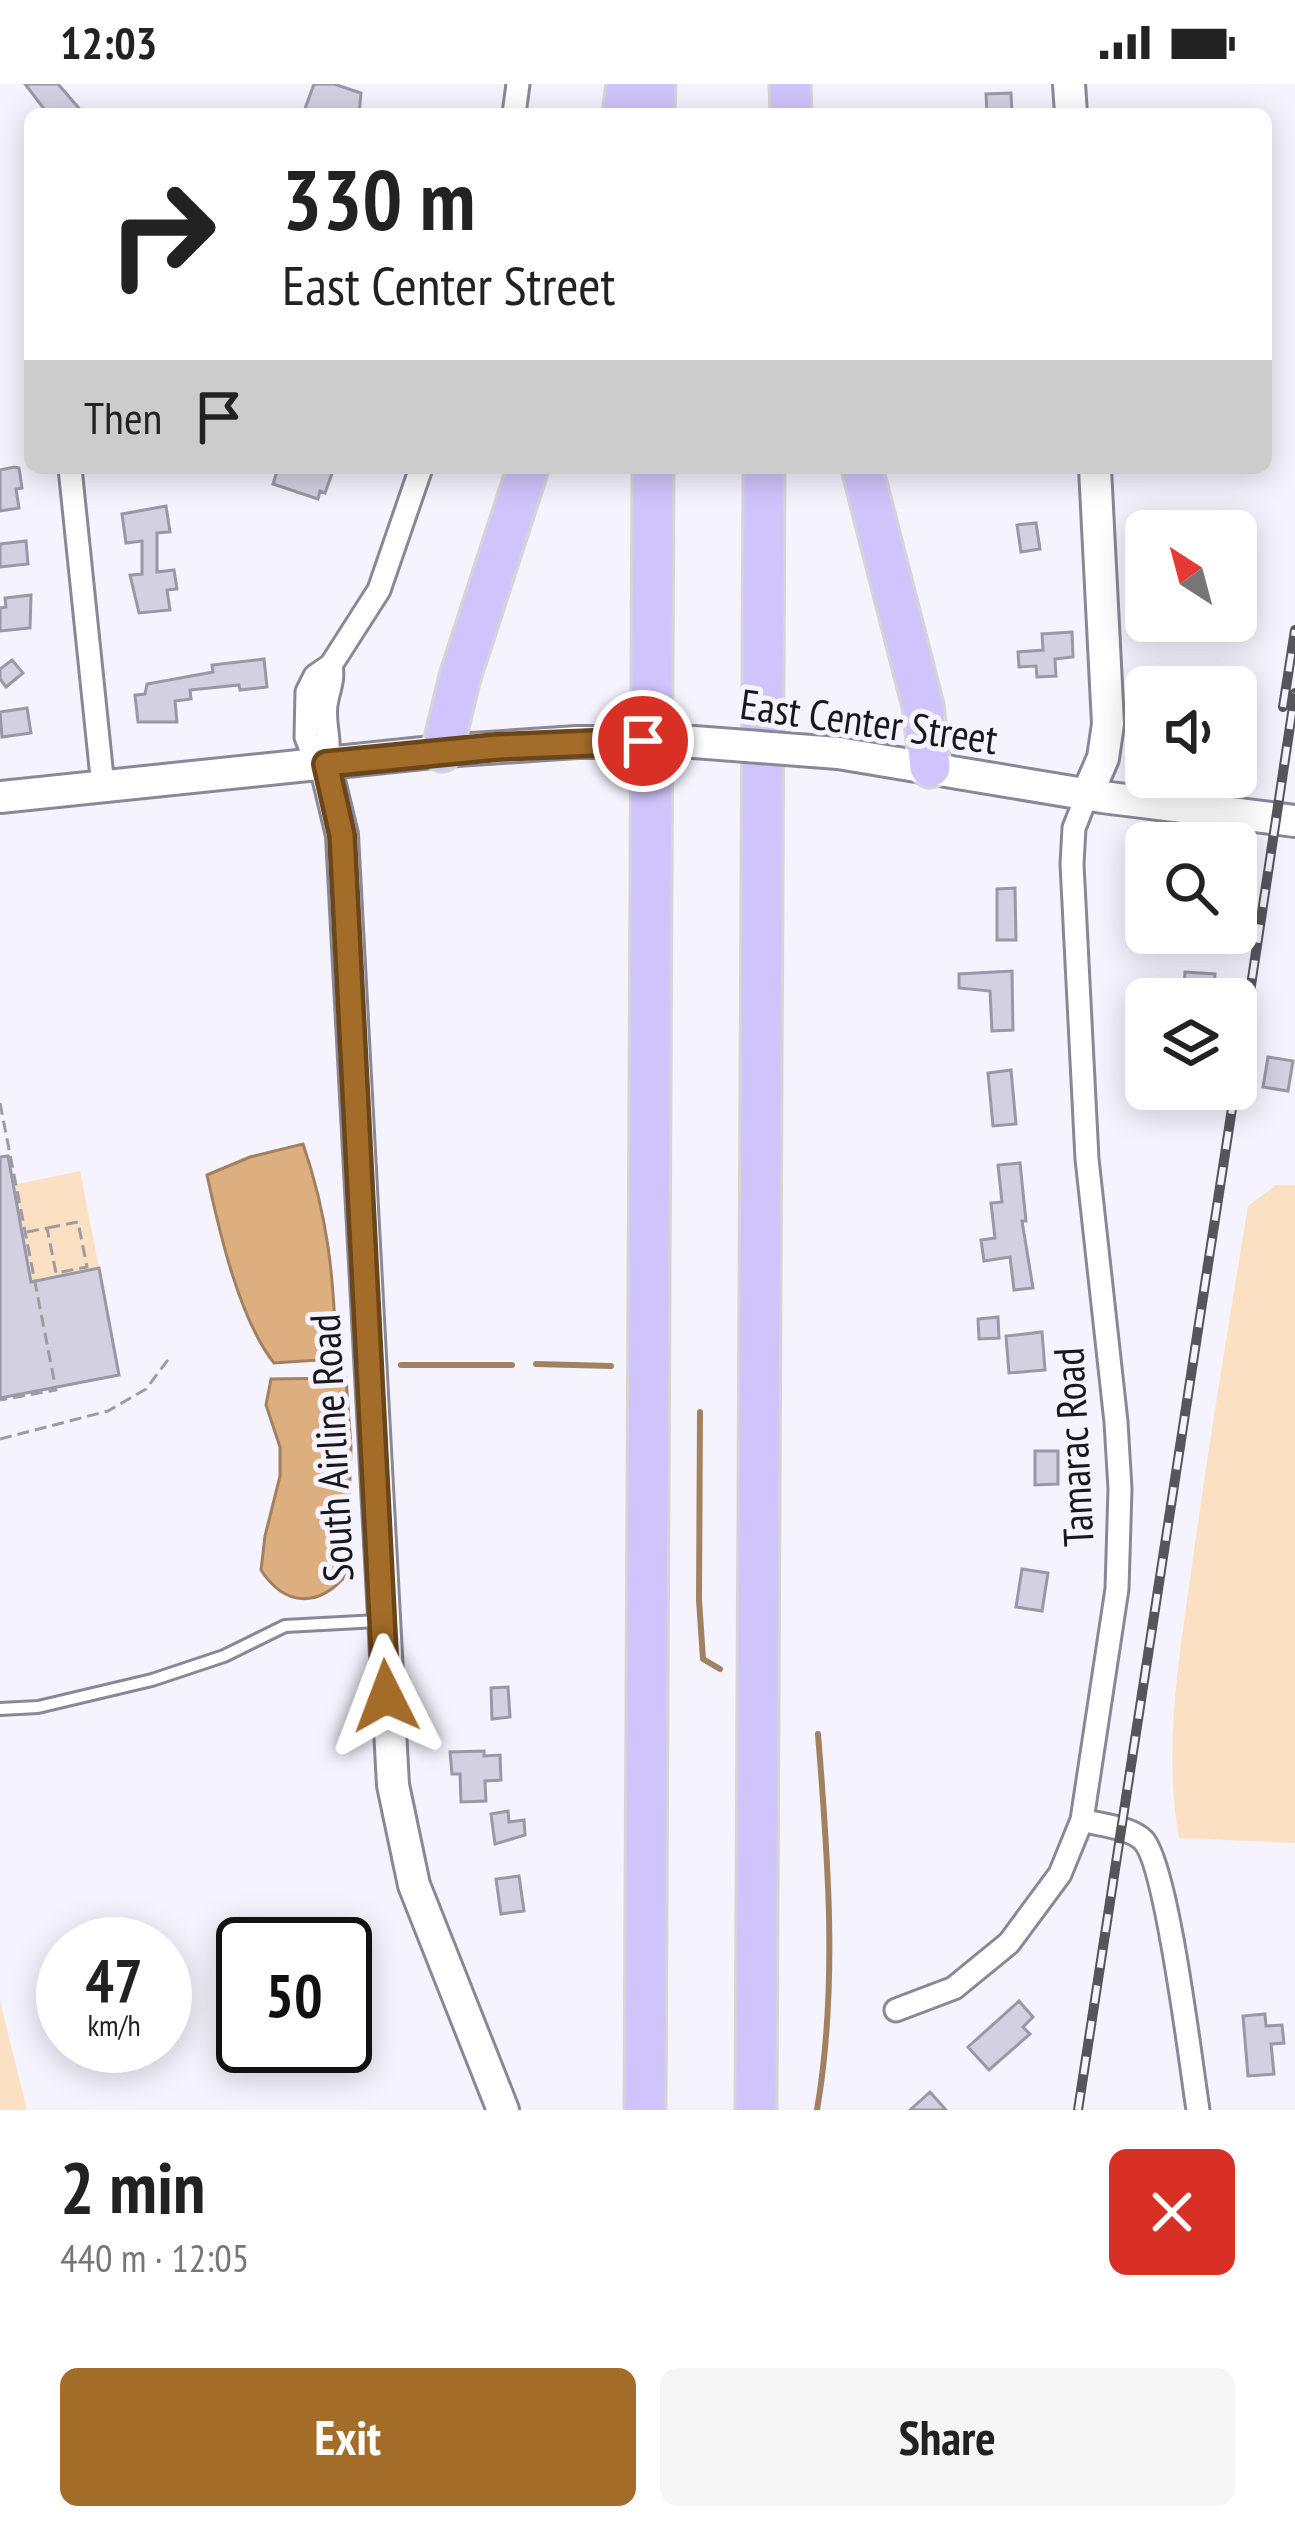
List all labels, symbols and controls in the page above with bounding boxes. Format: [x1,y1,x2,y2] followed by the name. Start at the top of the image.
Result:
[60,13,157,71] text: 12:03
[282,144,475,253] text: 330 m
[84,156,240,312] icon: right
[282,250,615,320] text: East Center Street
[186,384,252,450] icon: arrive
[84,388,162,446] text: Then
[1125,510,1257,642] north arrow
[1125,510,1257,1110] map controls
[1125,666,1257,798] button: sound
[737,676,1002,766] street label: East Center Street
[592,690,694,792] pin
[610,708,676,774] icon: arrive
[1125,822,1257,954] button: search
[1125,978,1257,1110] button: layers
[297,1313,365,1583] street label: South Airline Road
[1040,1346,1106,1548] street label: Tamarac Road
[323,1633,449,1759] position arrow
[216,1917,372,2073] speed limit sign: 50
[85,1941,143,2019] text: 47
[87,2005,141,2044] text: km/h
[60,2140,205,2233] text: 2 min
[1109,2149,1235,2275] button: close
[60,2232,249,2283] text: 440 m · 12:05
[60,2368,636,2506] button: Exit
[660,2368,1235,2506] button: Share

